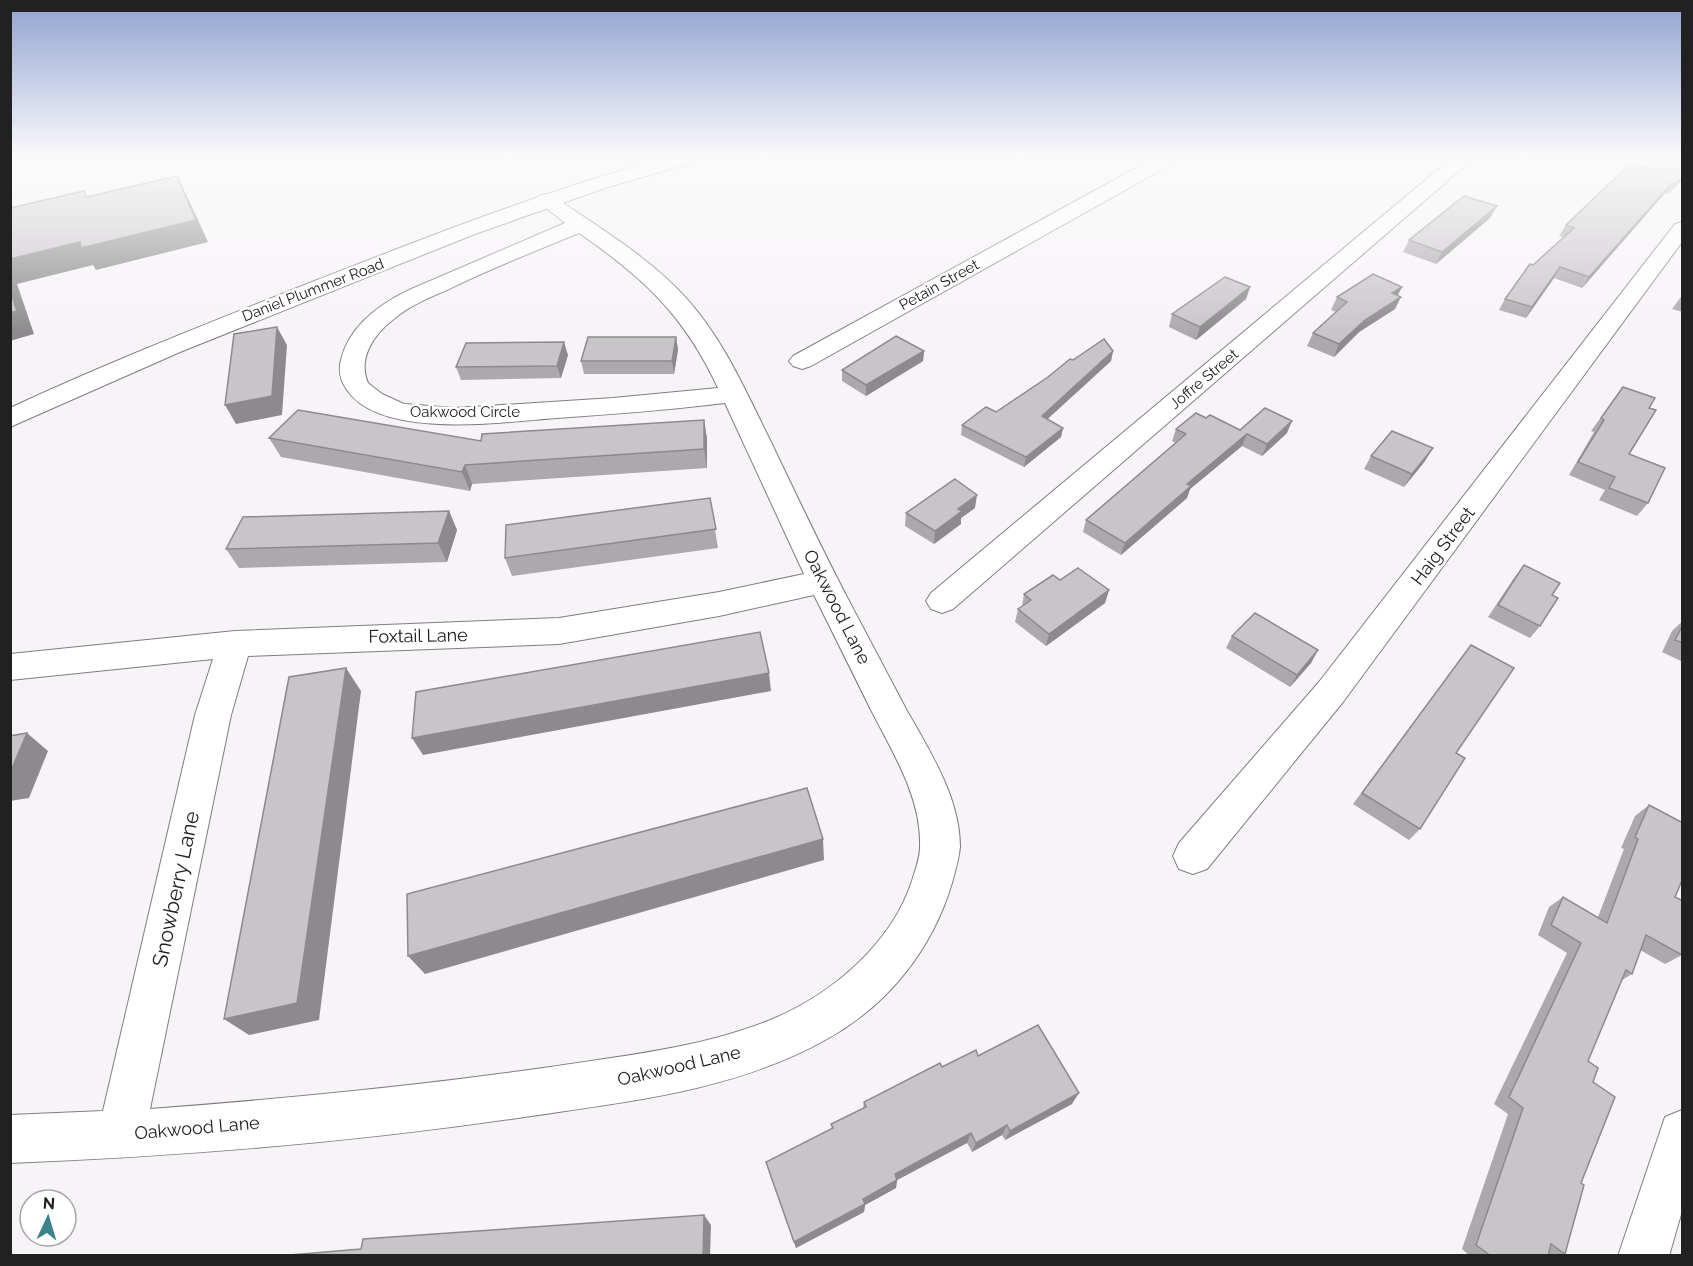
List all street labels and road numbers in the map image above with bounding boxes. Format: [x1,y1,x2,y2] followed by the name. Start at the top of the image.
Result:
[240,255,386,325] street label: Daniel Plummer Road
[896,256,982,314] street label: Petain Street
[1166,345,1242,413] street label: Joffre Street
[410,403,520,421] street label: Oakwood Circle
[1406,502,1479,589] street label: Haig Street
[800,546,876,668] street label: Oakwood Lane
[368,624,468,647] street label: Foxtail Lane
[147,809,204,969] street label: Snowberry Lane
[615,1041,743,1090] street label: Oakwood Lane
[133,1112,261,1143] street label: Oakwood Lane

